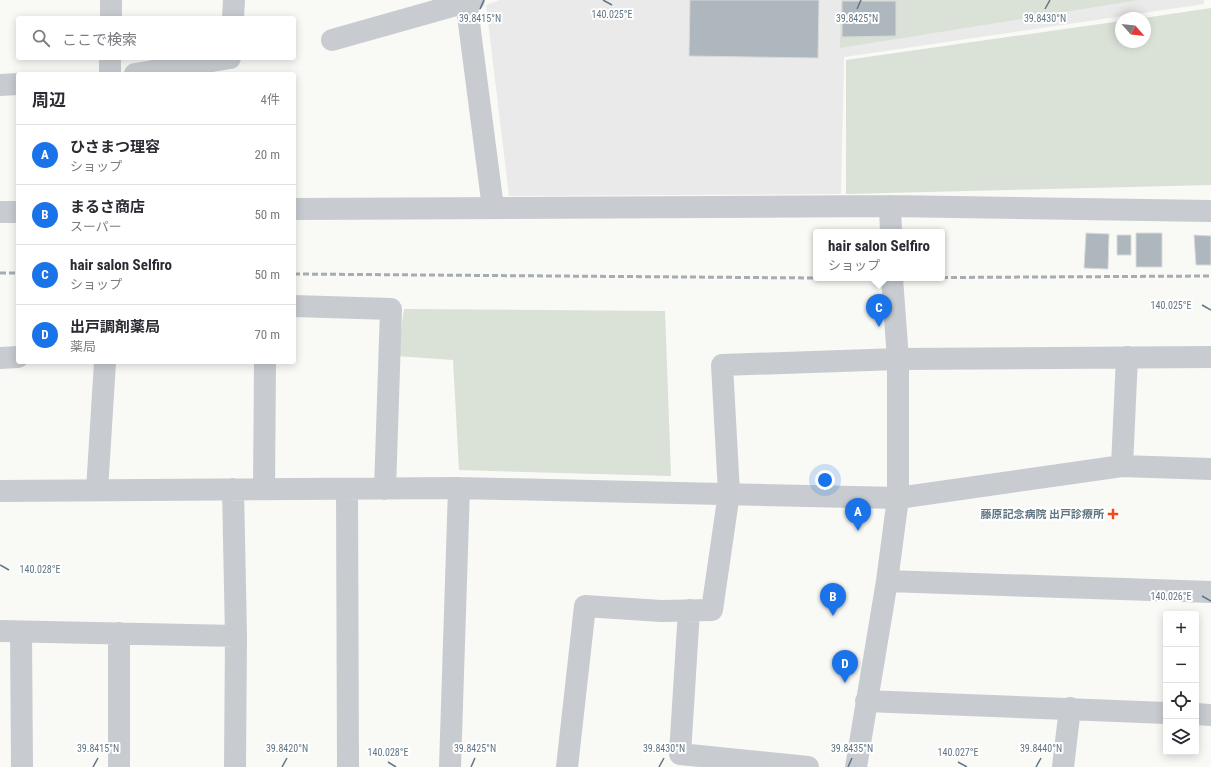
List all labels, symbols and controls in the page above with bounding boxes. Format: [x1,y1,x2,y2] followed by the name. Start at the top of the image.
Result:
[592,9,633,20] text: 140.025°E
[1115,12,1151,48] north arrow
[459,13,501,24] text: 39.8415°N
[836,13,878,24] text: 39.8425°N
[1024,13,1066,24] text: 39.8430°N
[16,16,296,60] search box
[30,27,52,49] icon: search
[62,31,137,49] text: ここで検索
[32,90,66,110] text: 周辺
[261,92,280,107] text: 4件
[70,138,160,156] text: ひさまつ理容
[41,147,49,162] text: A
[254,147,280,162] text: 20 m
[70,159,122,174] text: ショップ
[70,198,145,216] text: まるさ商店
[41,207,49,222] text: B
[254,207,280,222] text: 50 m
[70,219,122,234] text: スーパー
[813,229,945,281] popup
[828,237,930,255] text: hair salon Selfiro
[70,256,172,274] text: hair salon Selfiro
[828,258,880,273] text: ショップ
[41,267,49,282] text: C
[254,267,280,282] text: 50 m
[70,277,122,292] text: ショップ
[866,294,892,327] pin: C
[1151,300,1192,311] text: 140.025°E
[70,318,160,336] text: 出戸調剤薬局
[41,327,49,342] text: D
[254,327,280,342] text: 70 m
[70,339,96,354] text: 薬局
[815,470,835,490] your location
[845,498,871,531] pin: A
[980,508,1104,521] place label: 藤原記念病院 出戸診療所
[1107,508,1119,520] marker: 藤原記念病院 出戸診療所
[20,564,61,575] text: 140.028°E
[820,583,846,616] pin: B
[1151,591,1192,602] text: 140.026°E
[1163,611,1199,755] map controls
[1163,611,1199,647] button: +
[1163,647,1199,683] button: −
[832,650,858,683] pin: D
[1163,683,1199,719] button: locate
[1163,719,1199,755] button: layers
[77,743,119,754] text: 39.8415°N
[266,743,308,754] text: 39.8420°N
[454,743,496,754] text: 39.8425°N
[643,743,685,754] text: 39.8430°N
[831,743,873,754] text: 39.8435°N
[1020,743,1062,754] text: 39.8440°N
[368,747,409,758] text: 140.028°E
[938,747,979,758] text: 140.027°E

